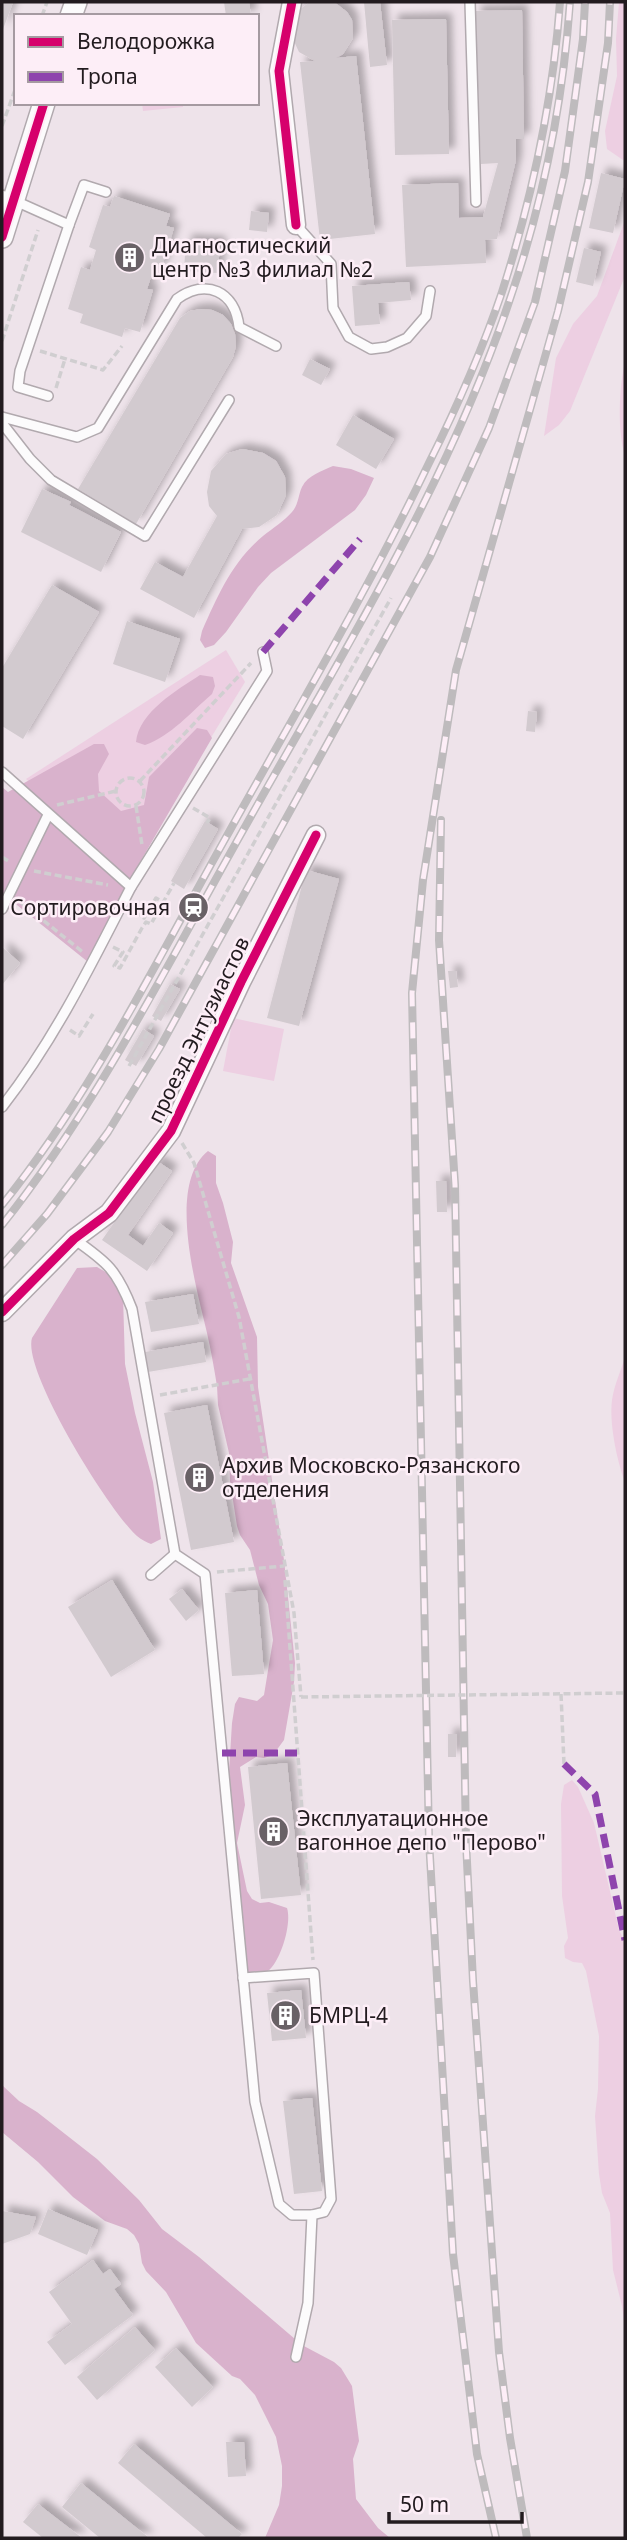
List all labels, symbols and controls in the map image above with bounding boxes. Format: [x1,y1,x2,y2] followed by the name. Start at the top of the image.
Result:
[14,14,259,105] legend
[77,27,215,55] text: Велодорожка
[77,62,138,90] text: Тропа
[152,231,373,283] place label: Диагностический центр №3 филиал №2
[112,241,146,275] building icon: Диагностический центр №3 филиал №2
[176,891,210,925] station icon: Сортировочная
[10,893,170,921] place label: Сортировочная
[141,932,255,1127] street label: проезд Энтузиастов
[222,1451,521,1503] place label: Архив Московско-Рязанского отделения
[182,1461,216,1495] building icon: Архив Московско-Рязанского отделения
[297,1804,546,1856] place label: Эксплуатационное вагонное депо "Перово"
[257,1814,291,1848] building icon: Эксплуатационное вагонное депо "Перово"
[269,1999,303,2033] building icon: БМРЦ-4
[309,2001,388,2029] place label: БМРЦ-4
[389,2480,522,2524] scale bar
[400,2490,449,2518] text: 50 m

